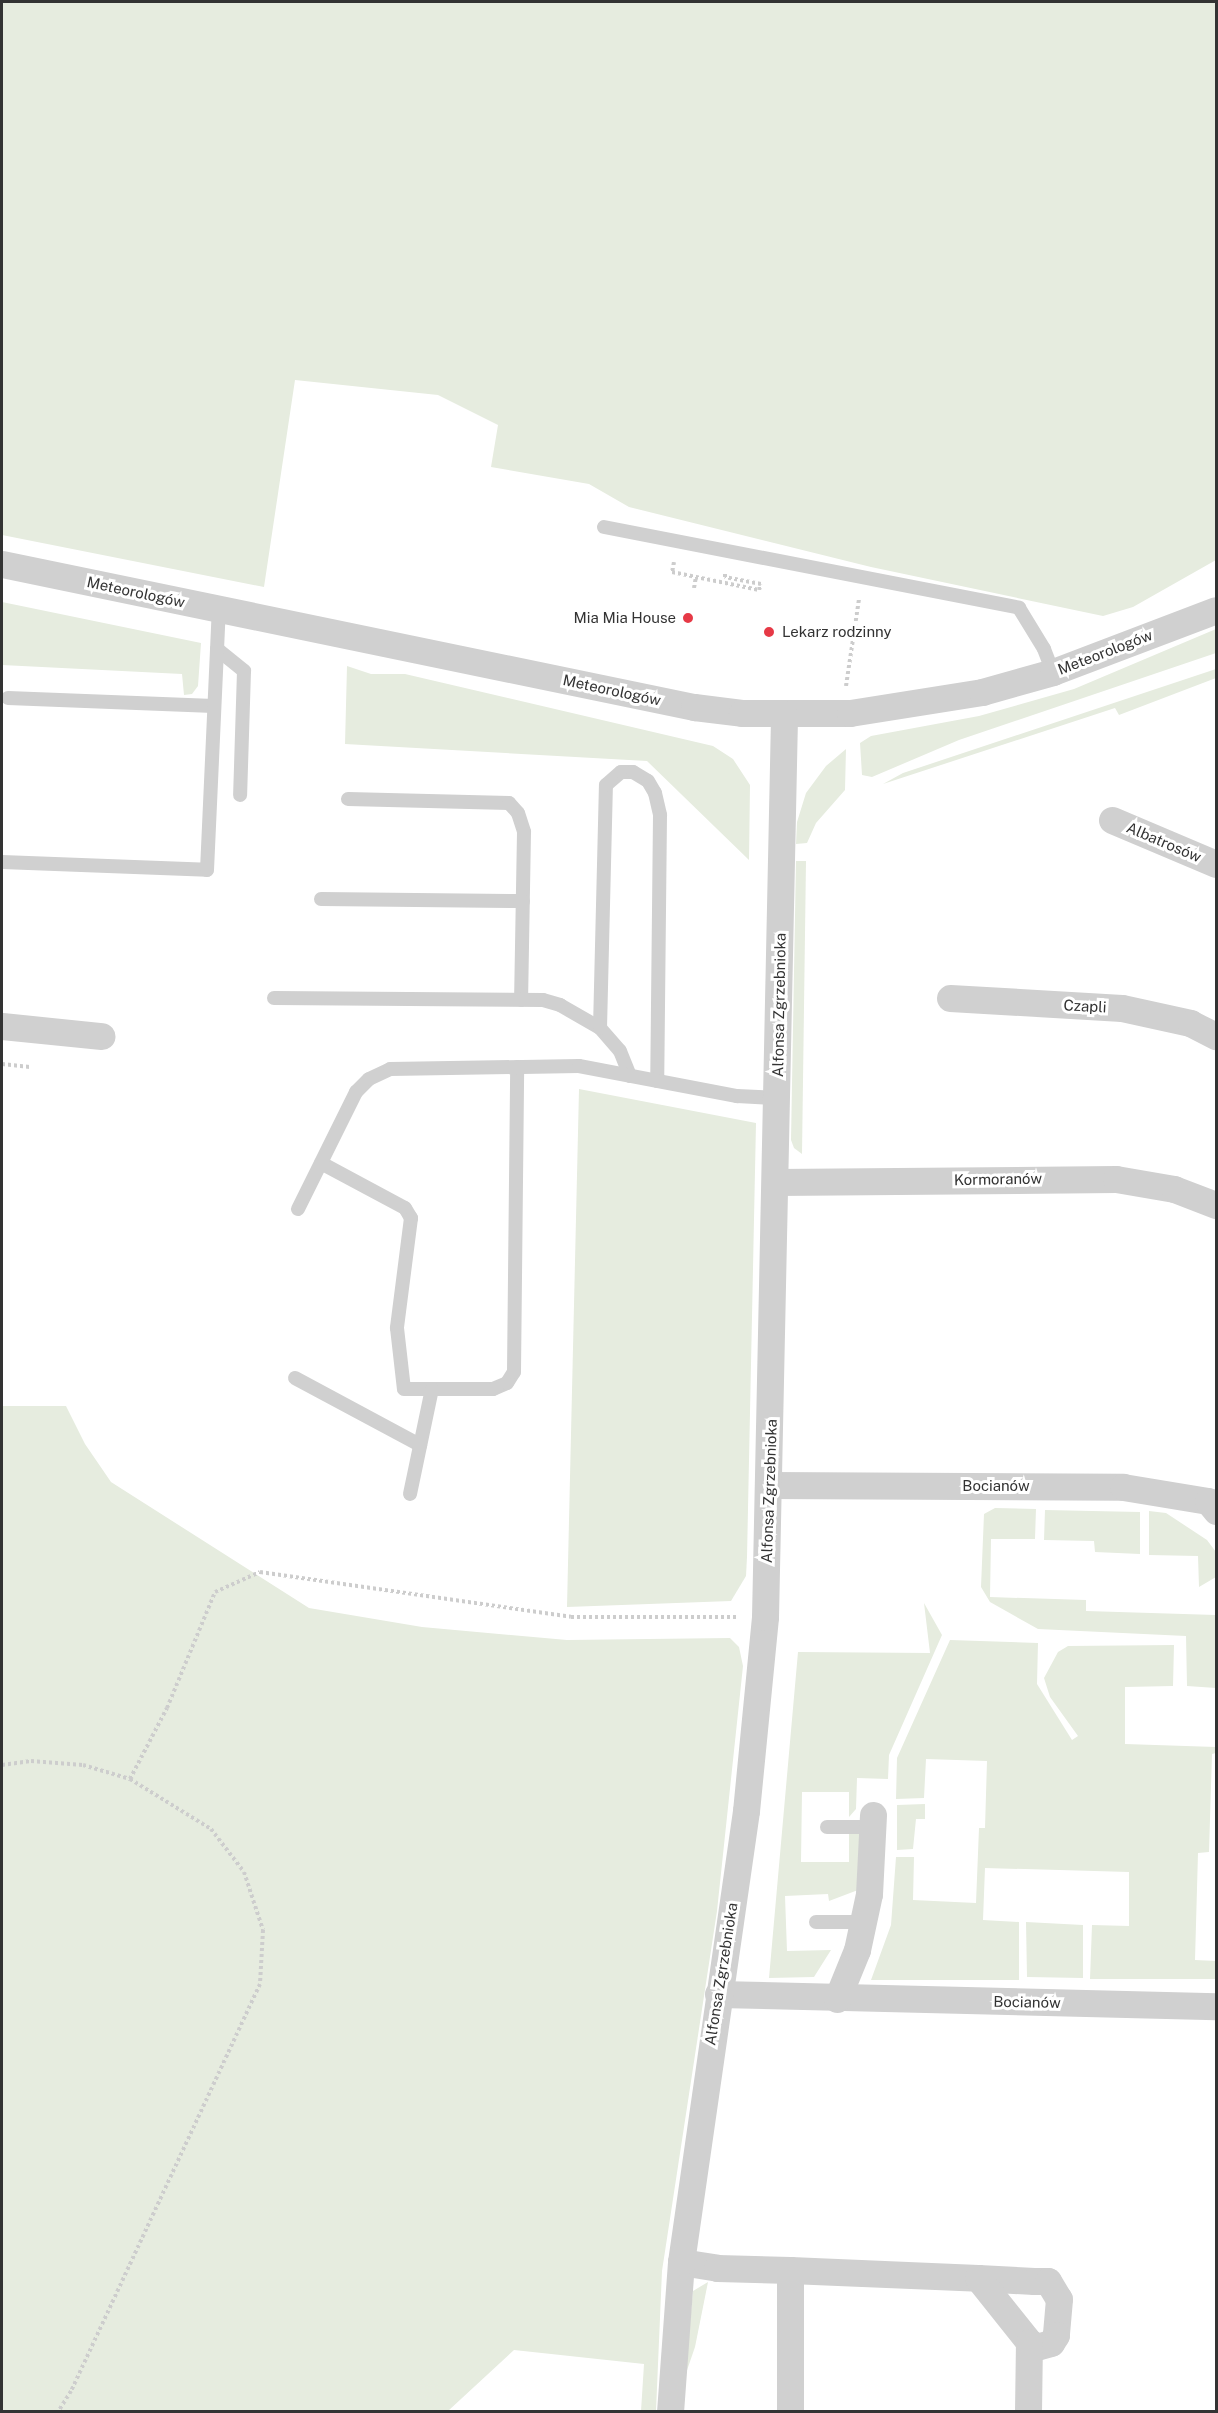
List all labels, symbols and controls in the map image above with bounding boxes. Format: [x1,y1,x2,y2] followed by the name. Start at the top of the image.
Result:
[85,573,187,611] street label: Meteorologów
[573,609,676,627] place label: Mia Mia House
[681,611,695,625] marker: Mia Mia House
[760,623,778,641] marker: Lekarz rodzinny
[782,623,891,641] place label: Lekarz rodzinny
[1055,626,1155,678] street label: Meteorologów
[561,671,663,709] street label: Meteorologów
[1124,818,1204,866] street label: Albatrosów
[769,933,789,1077] street label: Alfonsa Zgrzebnioka
[1063,996,1107,1016] street label: Czapli
[954,1169,1042,1189] street label: Kormoranów
[757,1419,781,1563] street label: Alfonsa Zgrzebnioka
[962,1477,1030,1495] street label: Bocianów
[701,1901,741,2047] street label: Alfonsa Zgrzebnioka
[993,1992,1061,2012] street label: Bocianów

